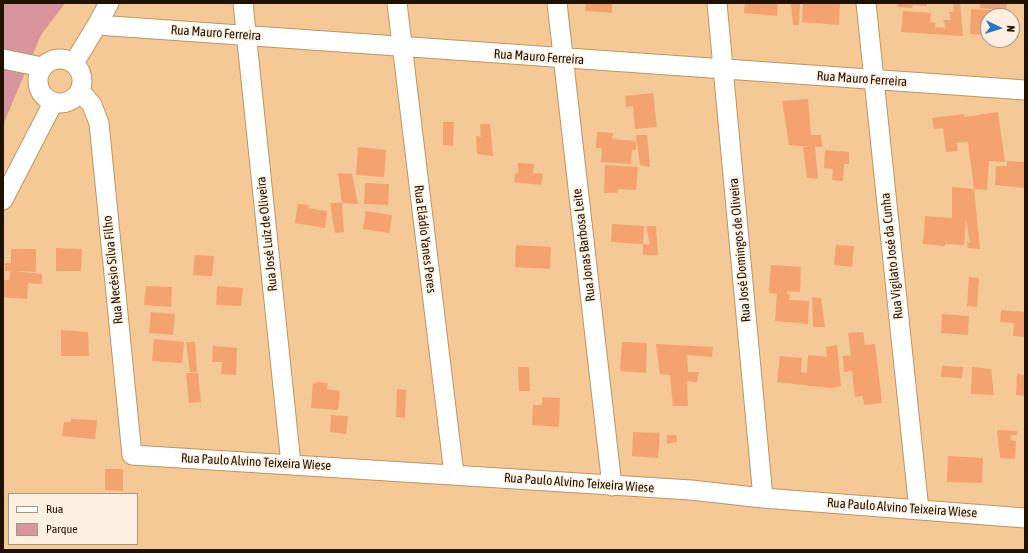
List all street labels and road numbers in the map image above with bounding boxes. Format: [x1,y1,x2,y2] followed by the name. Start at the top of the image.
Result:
[170,22,262,44] street label: Rua Mauro Ferreira
[493,46,585,68] street label: Rua Mauro Ferreira
[816,68,908,90] street label: Rua Mauro Ferreira
[253,176,281,292] street label: Rua José Luíz de Oliveira
[726,177,754,323] street label: Rua José Domingos de Oliveira
[411,184,439,294] street label: Rua Eládio Yanes Peres
[569,188,599,302] street label: Rua Jonas Barbosa Leite
[878,192,906,320] street label: Rua Vigilato José da Cunha
[100,215,126,325] street label: Rua Necésio Silva Filho
[180,450,332,474] street label: Rua Paulo Alvino Teixeira Wiese
[503,470,655,496] street label: Rua Paulo Alvino Teixeira Wiese
[826,495,978,521] street label: Rua Paulo Alvino Teixeira Wiese

